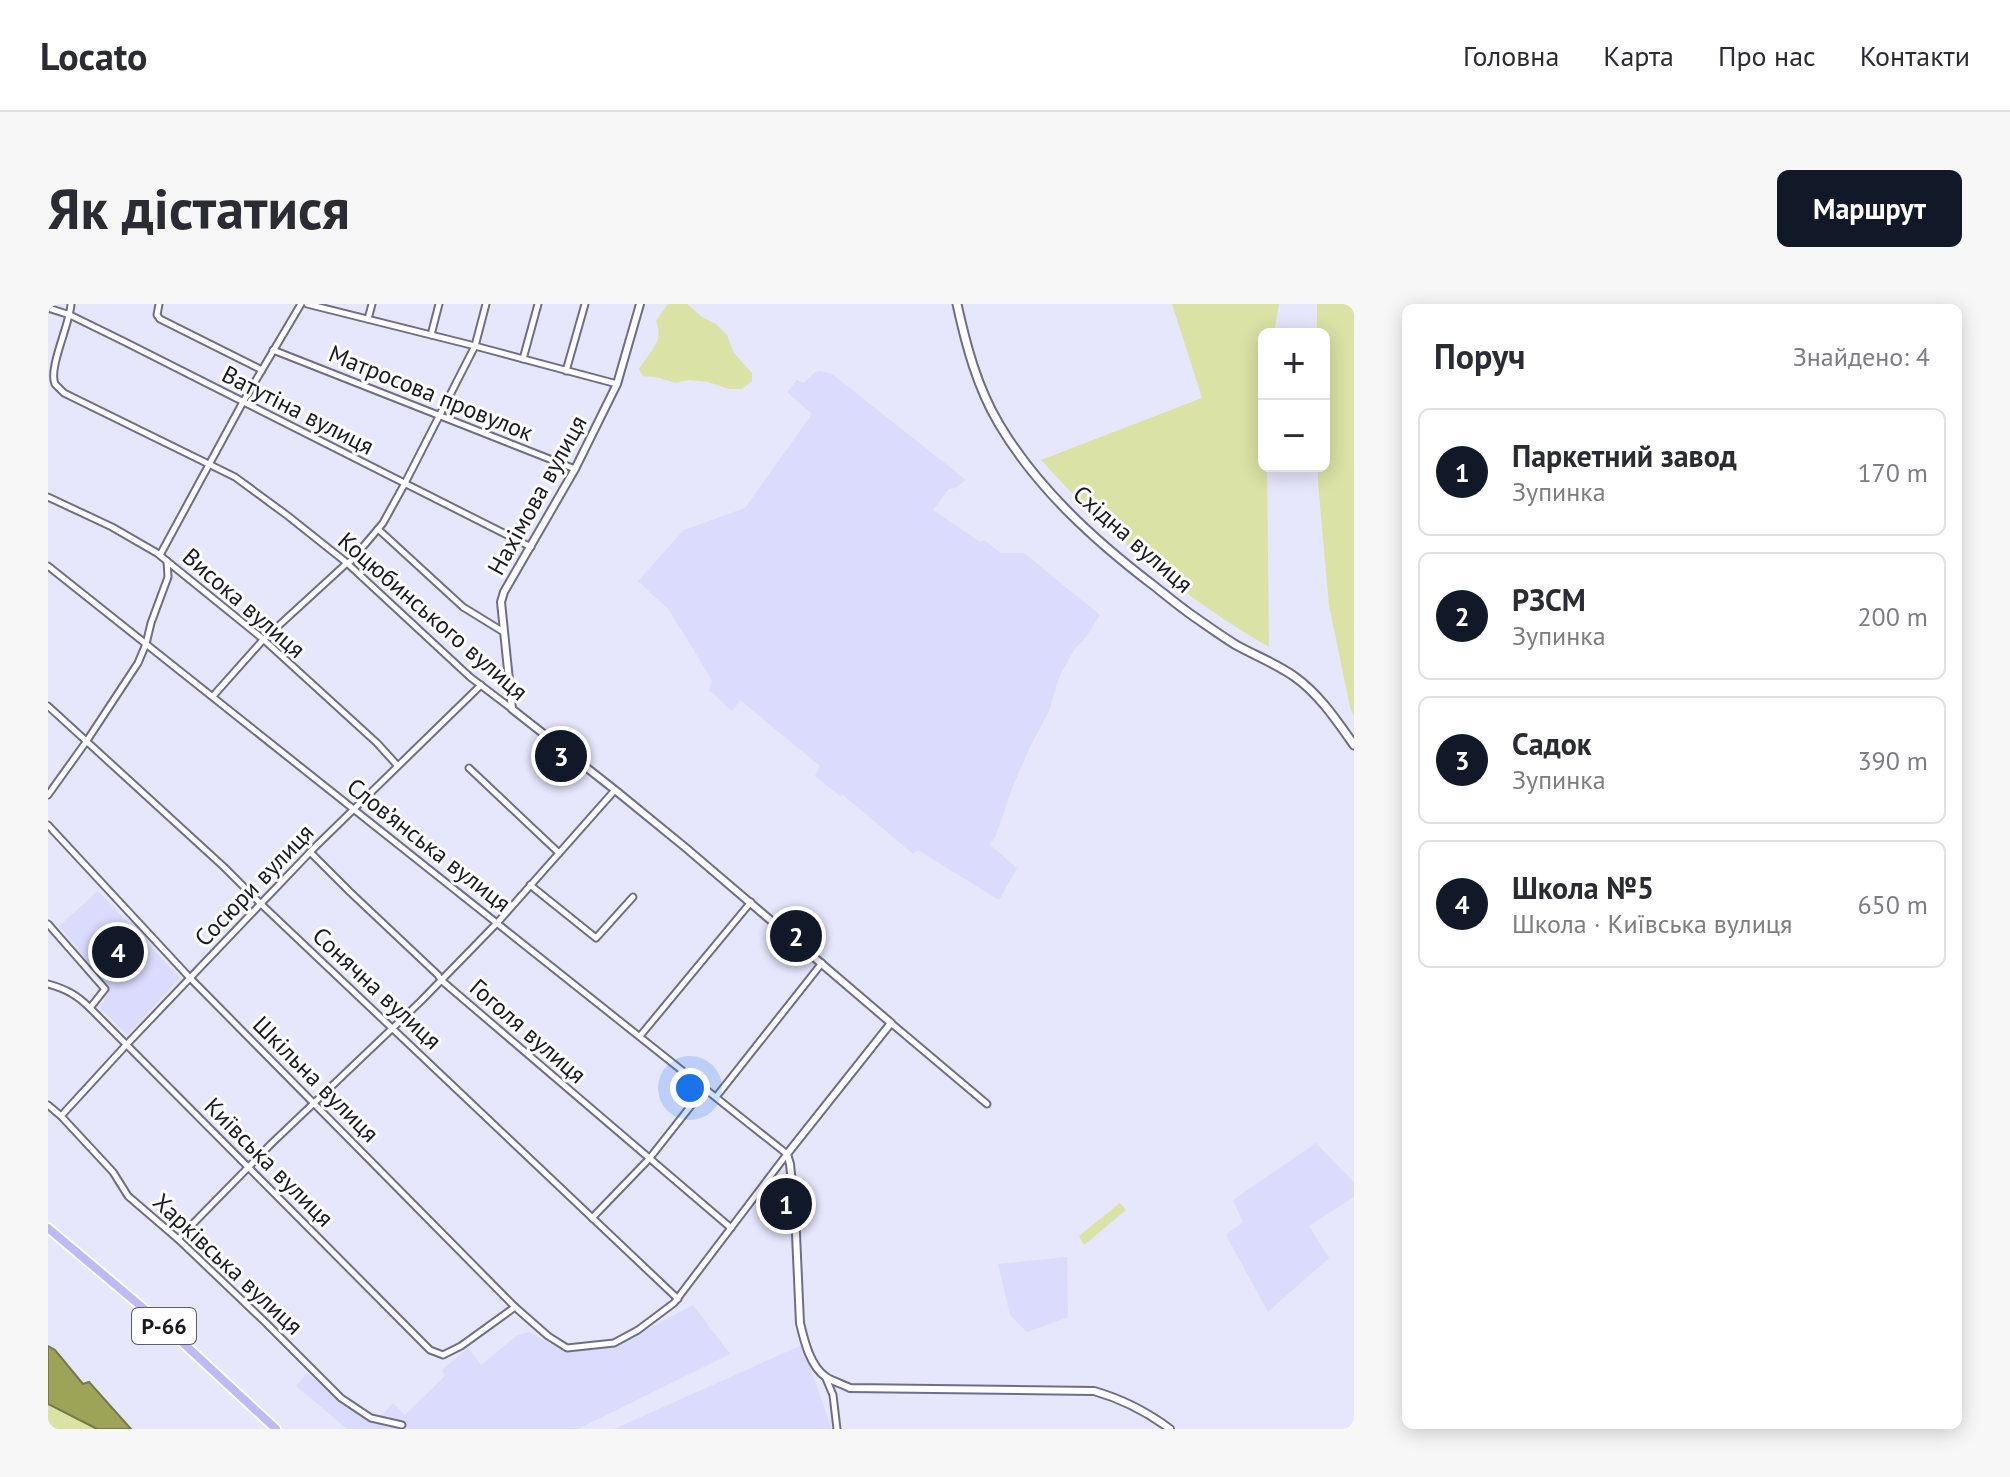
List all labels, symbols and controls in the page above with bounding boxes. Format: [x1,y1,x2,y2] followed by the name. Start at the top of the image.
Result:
[40,31,147,80] text: Locato
[1463,37,1559,74] text: Головна
[1603,37,1674,74] text: Карта
[1718,37,1816,74] text: Про нас
[1860,37,1970,74] text: Контакти
[1777,170,1962,247] button: Маршрут
[48,172,350,244] text: Як дістатися
[1258,328,1330,472] map controls
[1258,328,1330,400] button: +
[1434,334,1525,378] text: Поруч
[324,338,538,448] street label: Матросова провулок
[1793,340,1930,373] text: Знайдено: 4
[217,358,379,462] street label: Ватутіна вулиця
[1258,400,1330,472] button: −
[480,410,594,580] street label: Нахімова вулиця
[1512,436,1737,475] text: Паркетний завод
[1455,456,1469,489] text: 1
[1857,456,1928,489] text: 170 m
[1512,475,1606,508] text: Зупинка
[1067,478,1199,600] street label: Східна вулиця
[332,525,534,707] street label: Коцюбинського вулиця
[176,541,312,665] street label: Висока вулиця
[1512,580,1586,619] text: РЗСМ
[1455,600,1469,633] text: 2
[1857,600,1928,633] text: 200 m
[1512,619,1606,652] text: Зупинка
[1512,724,1591,763] text: Садок
[535,726,587,786] pin: 3
[1455,744,1469,777] text: 3
[1857,744,1928,777] text: 390 m
[1512,763,1606,796] text: Зупинка
[341,771,517,919] street label: Слов’янська вулиця
[188,817,320,953] street label: Сосюри вулиця
[1512,868,1654,907] text: Школа №5
[1455,888,1469,921] text: 4
[1857,888,1928,921] text: 650 m
[770,906,822,966] pin: 2
[1512,907,1792,940] text: Школа · Київська вулиця
[306,920,448,1056] street label: Сонячна вулиця
[92,922,144,982] pin: 4
[463,972,593,1090] street label: Гоголя вулиця
[246,1009,386,1149] street label: Шкільна вулиця
[670,1068,710,1108] your location
[198,1091,340,1233] street label: Київська вулиця
[760,1174,812,1234] pin: 1
[147,1187,309,1341] street label: Харківська вулиця
[132,1308,196,1344] road number: Р-66

